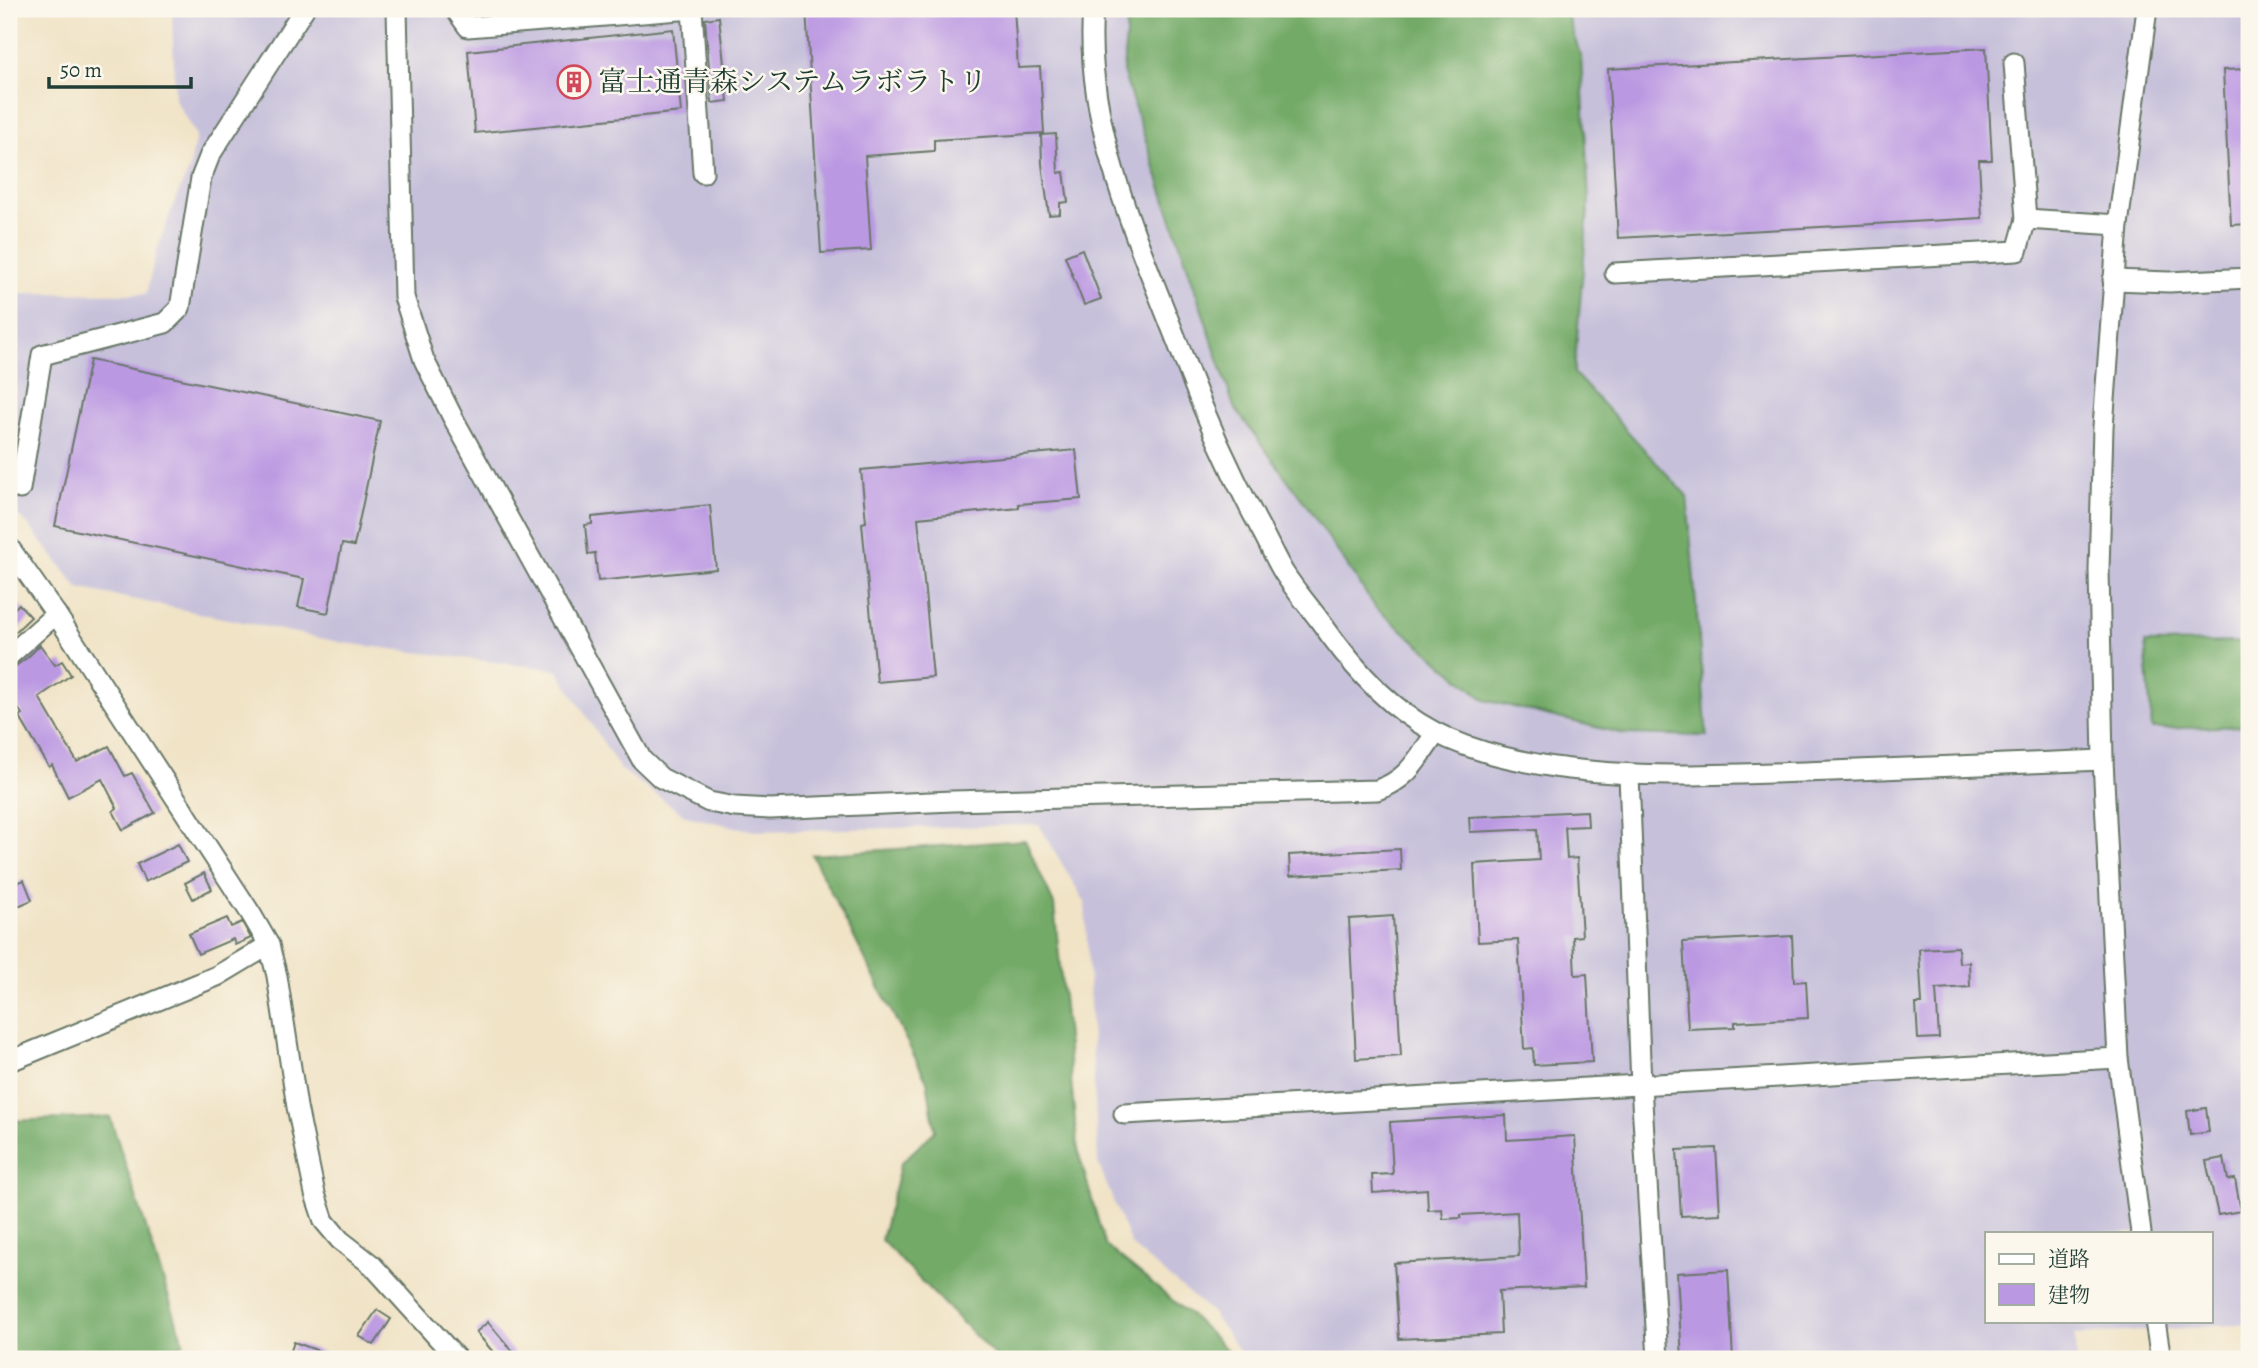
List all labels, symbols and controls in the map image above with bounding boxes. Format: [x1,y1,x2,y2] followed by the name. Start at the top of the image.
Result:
[49,46,191,90] scale bar
[60,56,102,84] text: 50 m
[555,63,593,101] building icon: 富士通青森システムラボラトリ
[598,63,987,101] place label: 富士通青森システムラボラトリ
[1985,1232,2212,1322] legend
[2048,1245,2090,1273] text: 道路
[2048,1281,2090,1309] text: 建物

